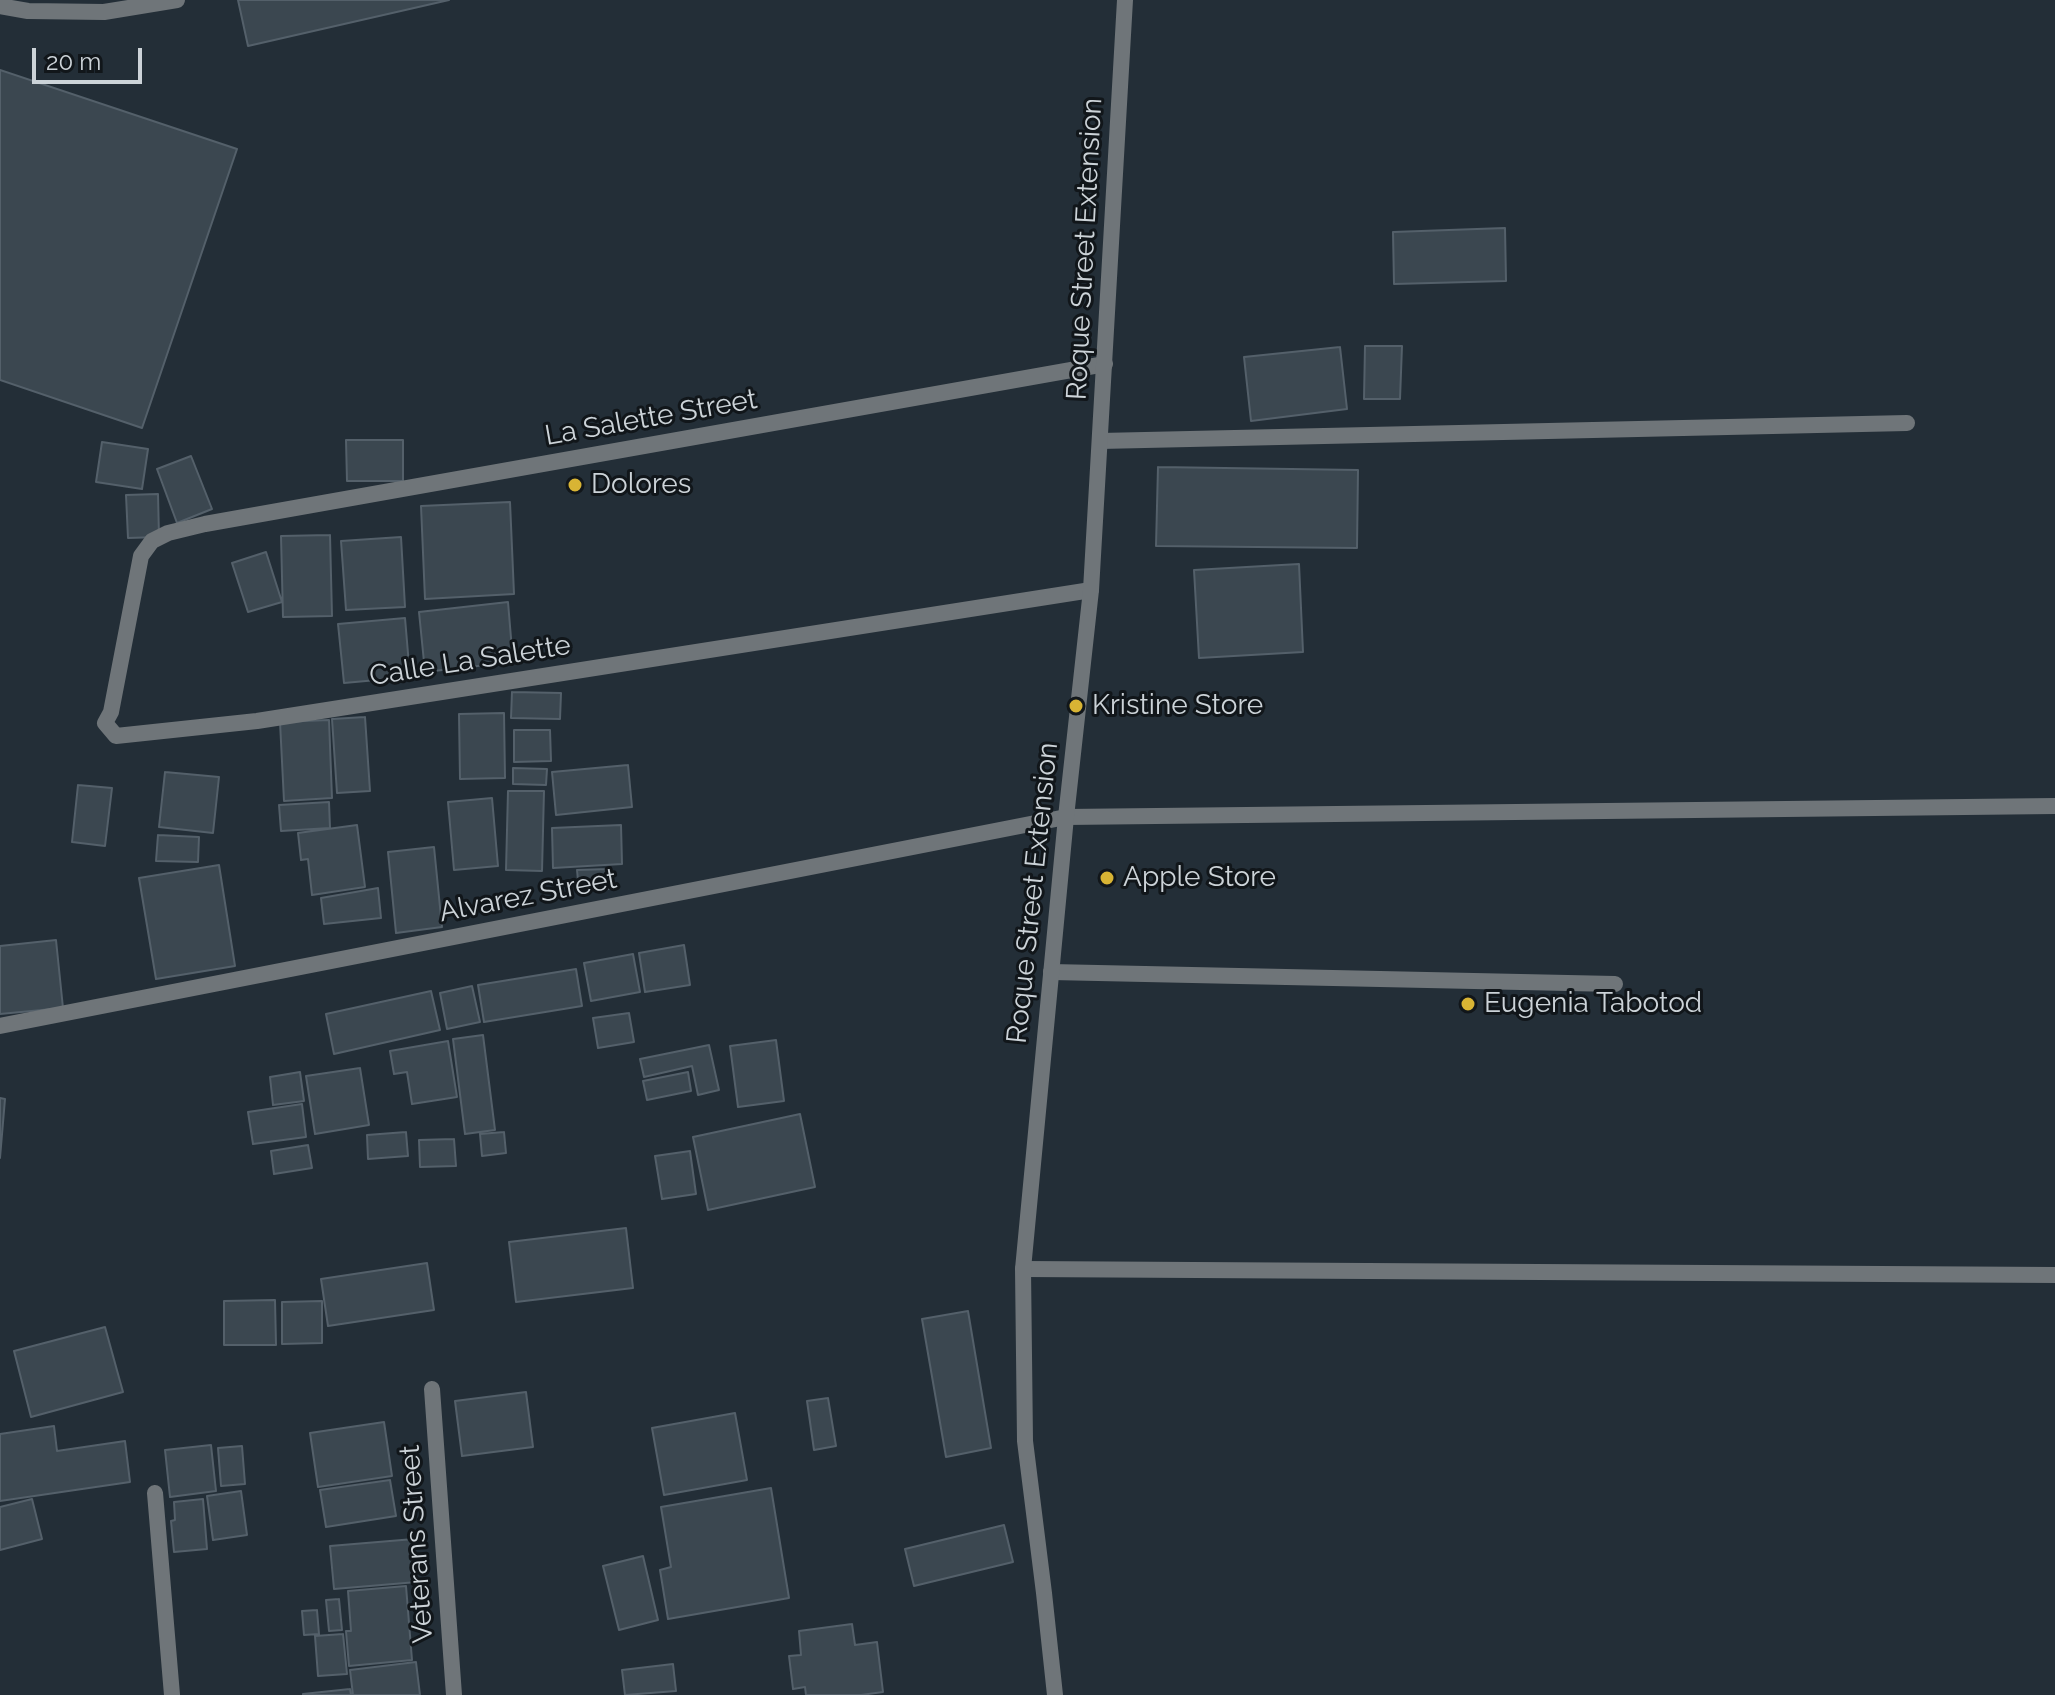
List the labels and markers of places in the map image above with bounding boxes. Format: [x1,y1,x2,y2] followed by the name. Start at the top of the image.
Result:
[591,468,691,502] place label: Dolores
[566,476,584,494] marker: Dolores
[1092,689,1263,723] place label: Kristine Store
[1067,697,1085,715] marker: Kristine Store
[1123,861,1276,895] place label: Apple Store
[1098,869,1116,887] marker: Apple Store
[1484,987,1702,1021] place label: Eugenia Tabotod
[1459,995,1477,1013] marker: Eugenia Tabotod

